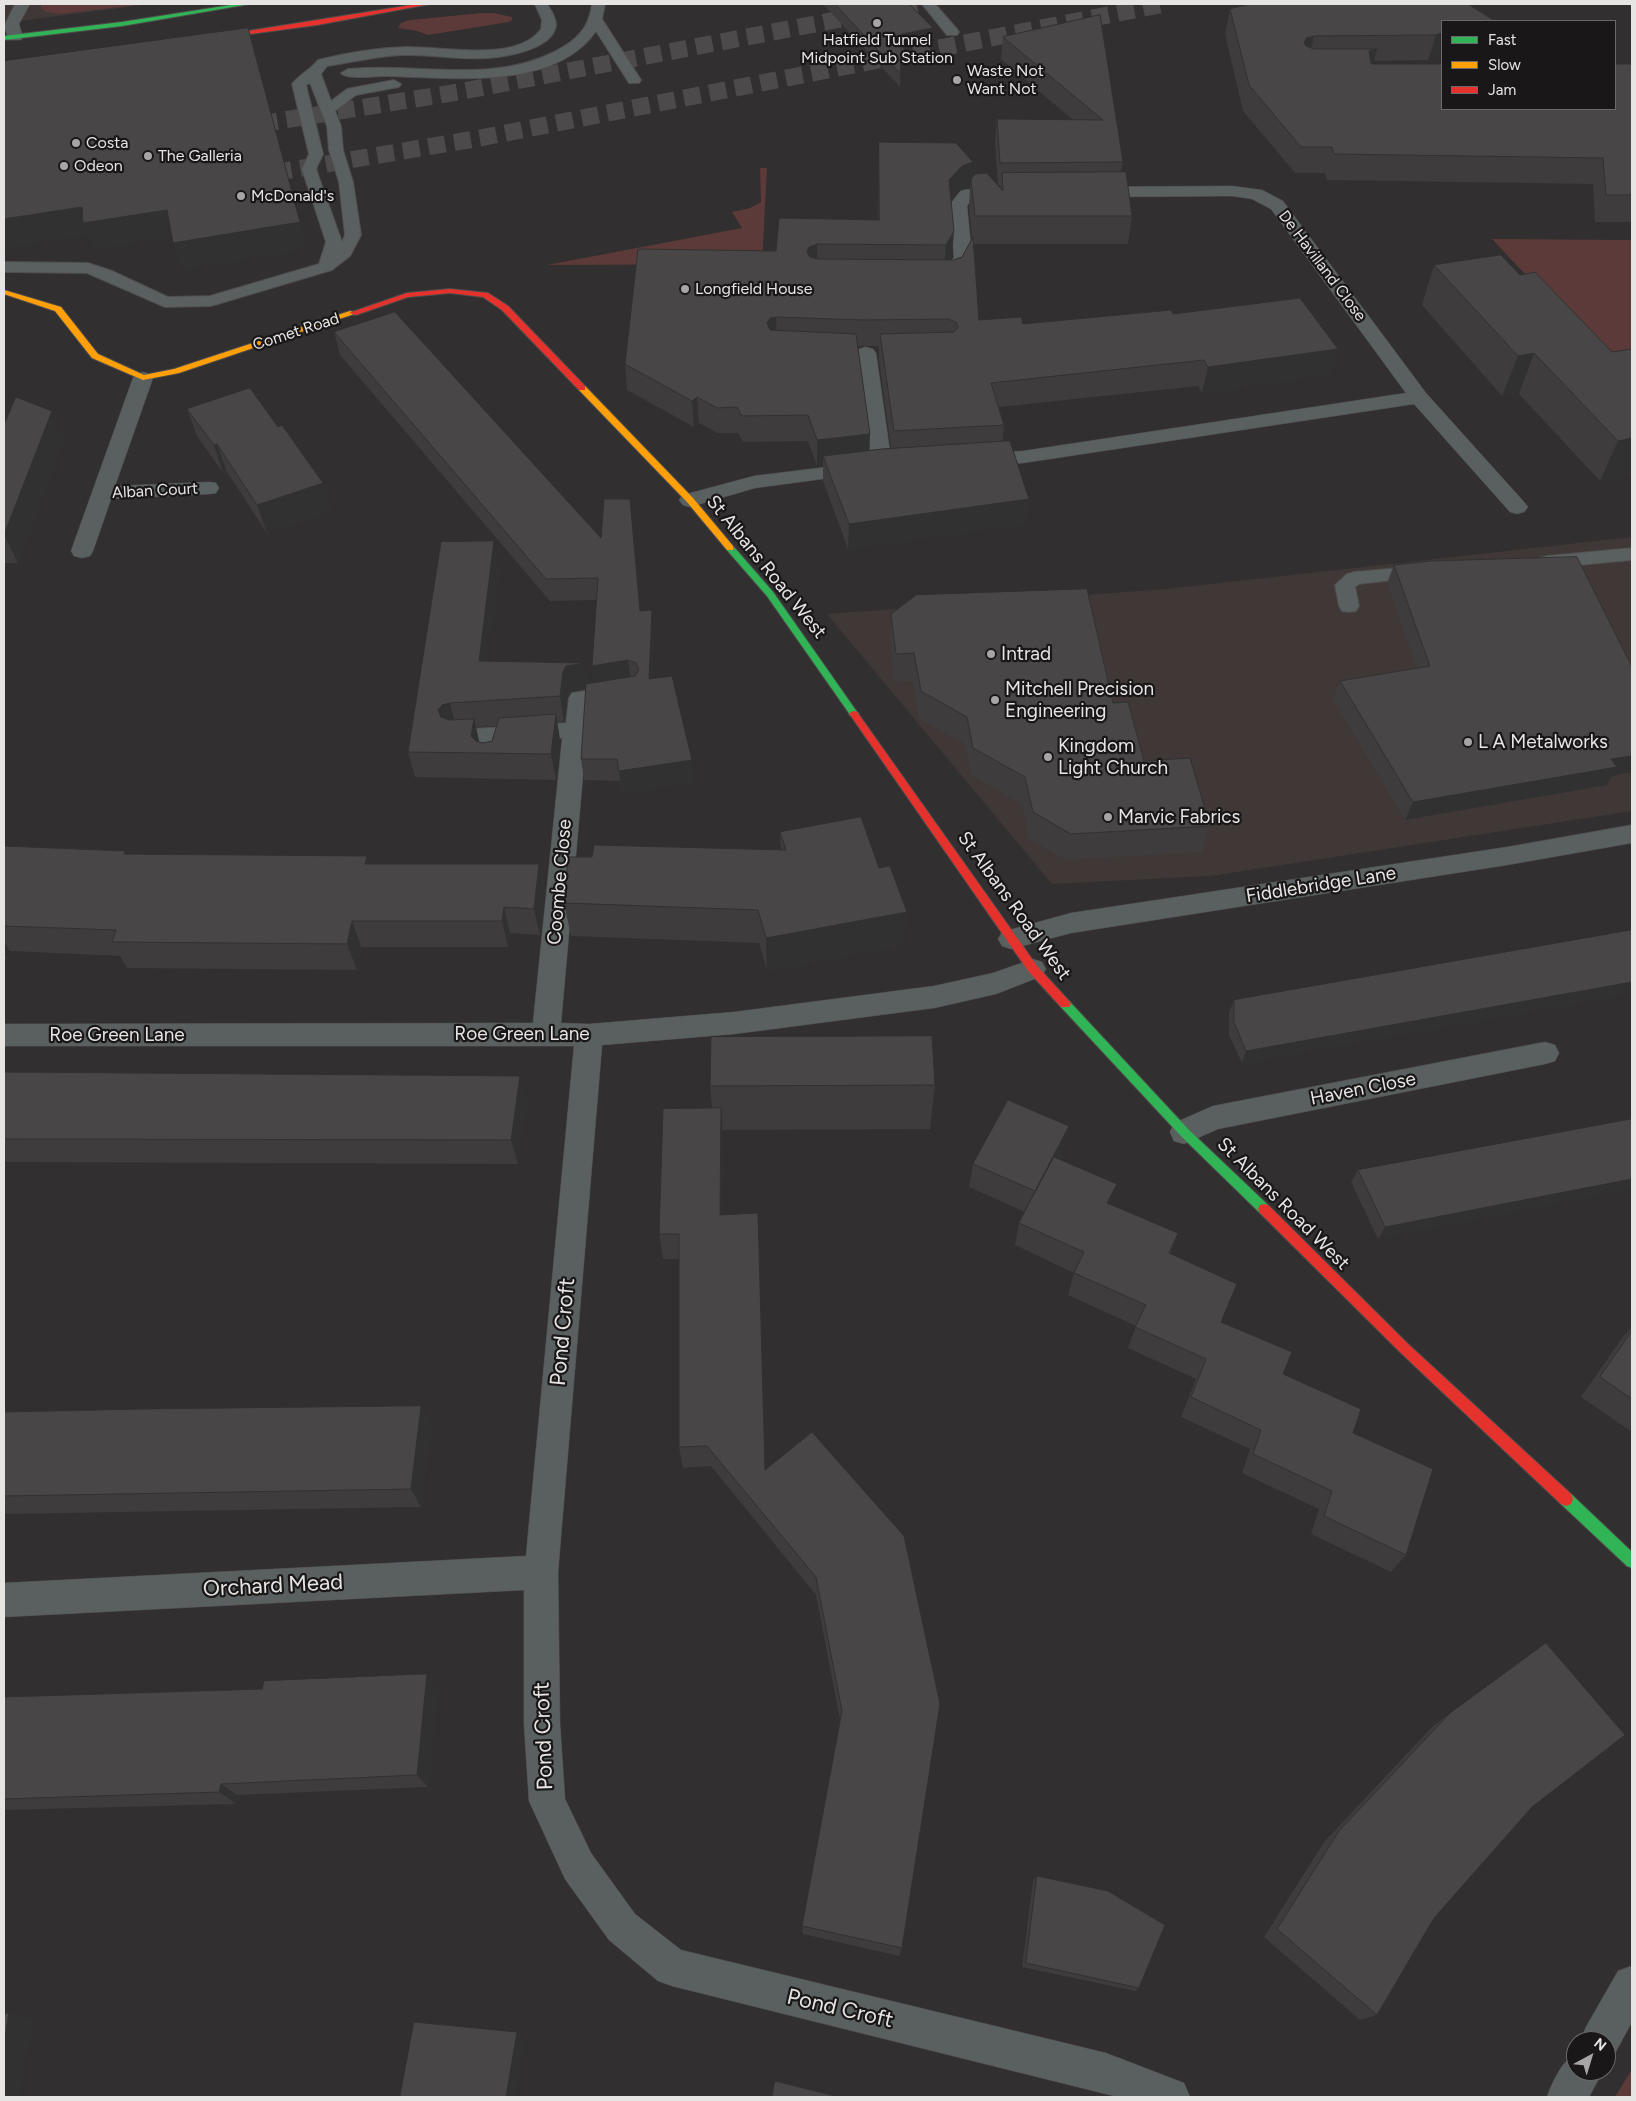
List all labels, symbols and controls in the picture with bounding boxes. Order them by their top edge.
marker: Hatfield Tunnel Midpoint Sub Station [871,17,883,29]
legend [1441,20,1616,110]
place label: Hatfield Tunnel Midpoint Sub Station [801,30,953,68]
text: Fast [1488,31,1516,49]
text: Slow [1488,56,1521,74]
place label: Waste Not Want Not [967,61,1044,99]
marker: Waste Not Want Not [951,74,963,86]
text: Jam [1488,81,1516,99]
place label: Costa [86,133,128,153]
marker: Costa [70,137,82,149]
place label: The Galleria [158,146,242,166]
marker: The Galleria [142,150,154,162]
place label: Odeon [74,156,123,176]
marker: Odeon [58,160,70,172]
place label: McDonald's [251,186,334,206]
marker: McDonald's [235,190,247,202]
street label: De Havilland Close [1274,207,1370,325]
place label: Longfield House [695,279,813,299]
marker: Longfield House [679,283,691,295]
street label: Comet Road [250,309,342,355]
street label: Alban Court [112,479,198,503]
street label: St Albans Road West [701,491,831,643]
place label: Intrad [1001,643,1051,665]
marker: Intrad [985,648,997,660]
place label: Mitchell Precision Engineering [1005,678,1154,722]
marker: Mitchell Precision Engineering [989,694,1001,706]
place label: L A Metalworks [1478,731,1608,753]
place label: Kingdom Light Church [1058,735,1168,779]
marker: L A Metalworks [1462,736,1474,748]
marker: Kingdom Light Church [1042,751,1054,763]
place label: Marvic Fabrics [1118,806,1240,828]
marker: Marvic Fabrics [1102,811,1114,823]
street label: Coombe Close [543,818,577,946]
street label: St Albans Road West [953,827,1075,985]
street label: Fiddlebridge Lane [1244,862,1398,908]
street label: Roe Green Lane [454,1023,590,1045]
street label: Roe Green Lane [49,1024,185,1046]
street label: Haven Close [1308,1068,1418,1110]
street label: St Albans Road West [1212,1133,1354,1275]
street label: Pond Croft [545,1277,581,1387]
street label: Orchard Mead [202,1569,344,1603]
street label: Pond Croft [529,1681,559,1791]
street label: Pond Croft [784,1984,896,2034]
north arrow [1566,2031,1616,2081]
text: N [1591,2035,1610,2055]

